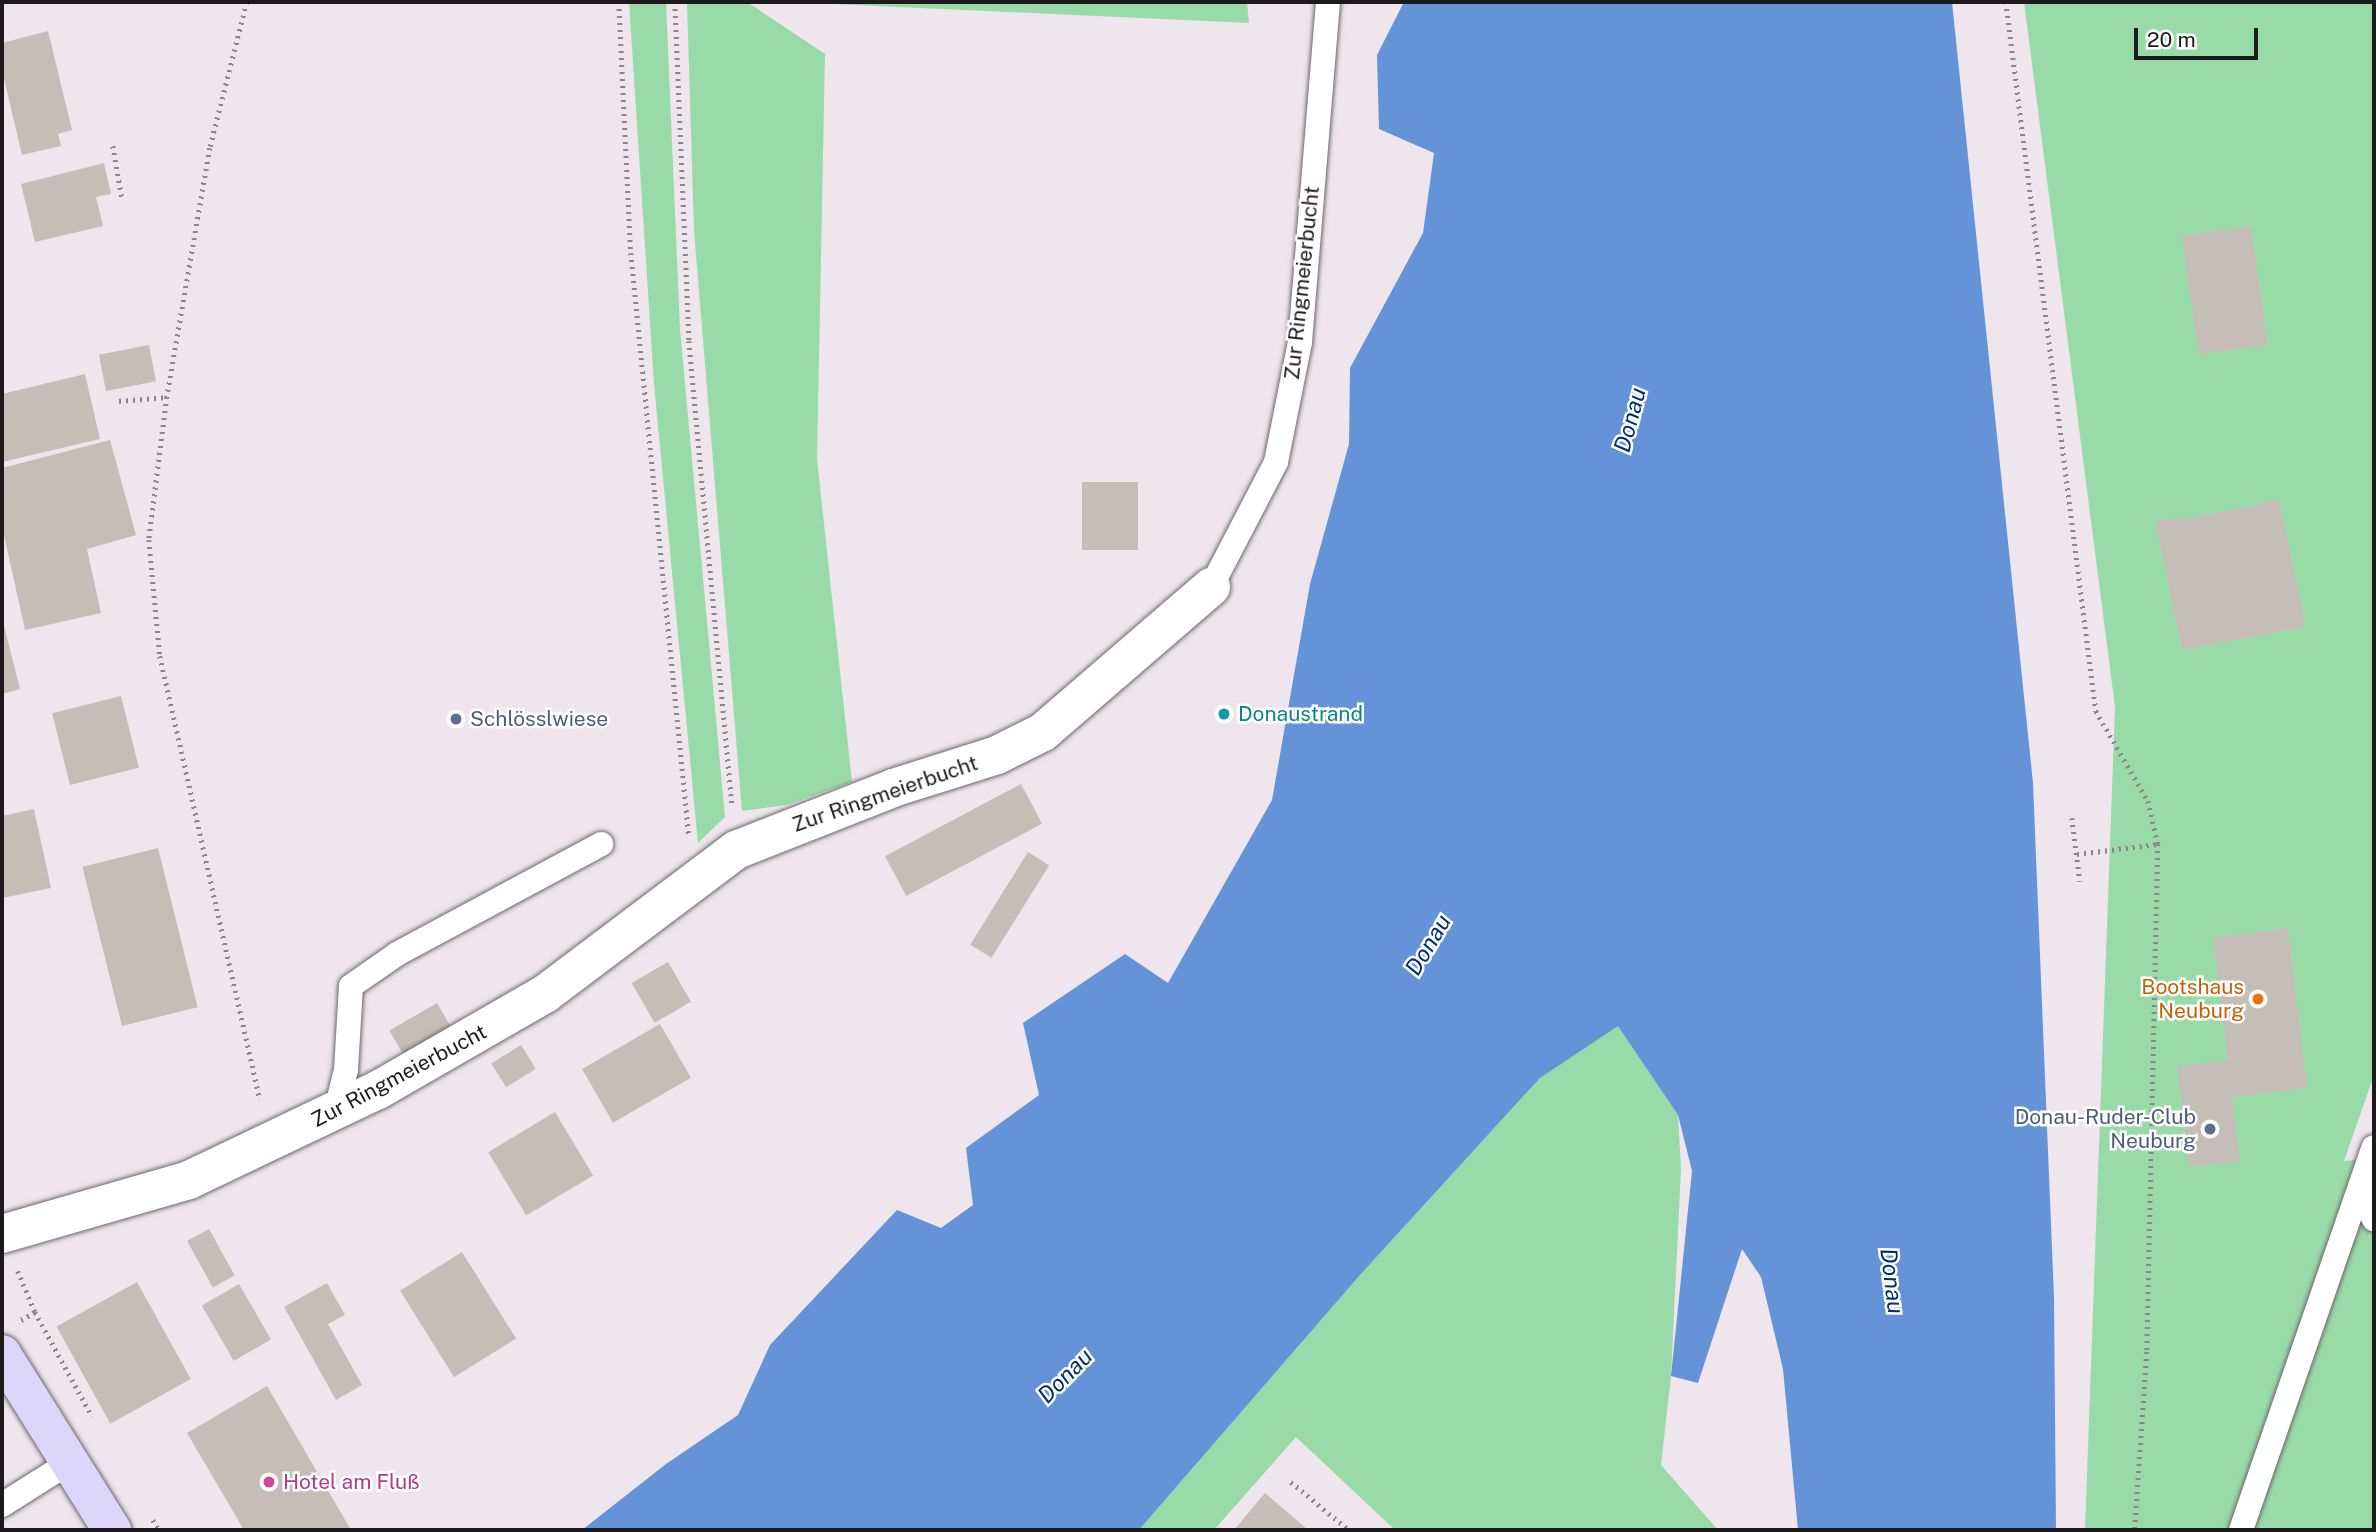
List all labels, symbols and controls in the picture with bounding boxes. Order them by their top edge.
scale bar [2138,14,2262,58]
text: 20 m [2147,27,2196,52]
street label: Zur Ringmeierbucht [1279,185,1325,381]
water label: Donau [1608,385,1652,455]
place label: Donaustrand [1238,701,1363,727]
place label: Schlösslwiese [470,706,608,732]
marker: Donaustrand [1216,706,1232,722]
marker: Schlösslwiese [448,711,464,727]
street label: Zur Ringmeierbucht [789,750,981,838]
water label: Donau [1399,910,1457,980]
place label: Bootshaus Neuburg [2141,974,2244,1024]
marker: Bootshaus Neuburg [2250,991,2266,1007]
street label: Zur Ringmeierbucht [307,1019,491,1133]
place label: Donau-Ruder-Club Neuburg [2015,1104,2196,1154]
marker: Donau-Ruder-Club Neuburg [2202,1121,2218,1137]
water label: Donau [1874,1247,1910,1315]
water label: Donau [1032,1343,1098,1409]
place label: Hotel am Fluß [283,1469,420,1495]
marker: Hotel am Fluß [261,1474,277,1490]

